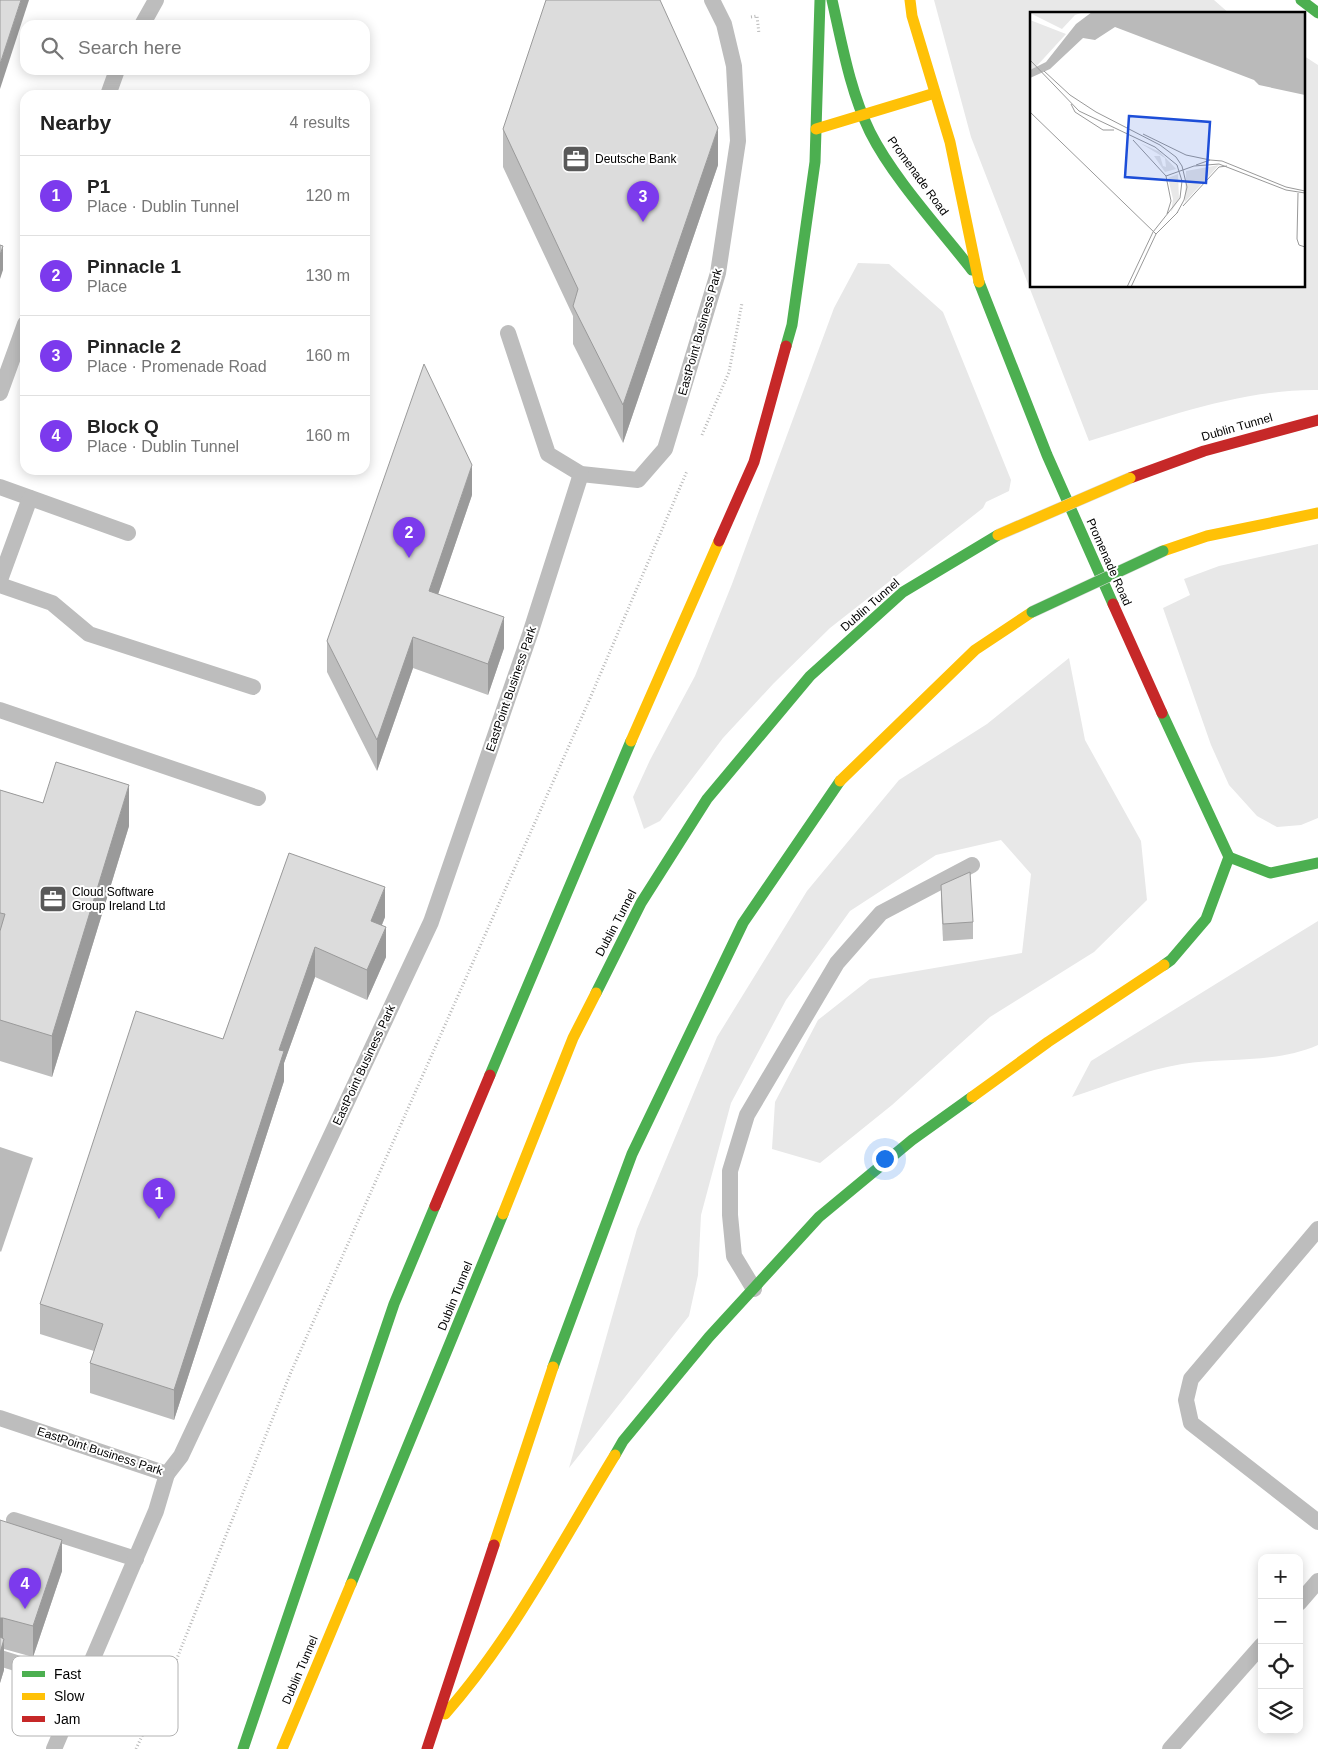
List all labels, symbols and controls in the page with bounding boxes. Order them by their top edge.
inset map [1030,12,1306,288]
search box [20,20,370,75]
icon: search [38,34,66,62]
text: Search here [78,37,182,58]
text: Nearby [40,111,111,134]
text: 4 results [290,114,350,131]
street label: Promenade Road [885,134,951,218]
office icon: Deutsche Bank [561,144,591,174]
place label: Deutsche Bank [595,152,677,166]
text: P1 [87,176,110,197]
pin: 3 [627,181,659,222]
text: 1 [52,187,60,204]
text: 120 m [306,187,350,204]
text: Place · Dublin Tunnel [87,198,239,215]
text: Pinnacle 1 [87,256,181,277]
street label: EastPoint Business Park [675,266,725,397]
text: 2 [52,267,60,284]
text: 130 m [306,267,350,284]
text: Place [87,278,127,295]
text: Pinnacle 2 [87,336,181,357]
text: 3 [52,347,60,364]
text: 160 m [306,347,350,364]
text: Place · Promenade Road [87,358,267,375]
street label: Dublin Tunnel [1200,410,1274,444]
text: Block Q [87,416,159,437]
text: 4 [52,427,60,444]
text: 160 m [306,427,350,444]
text: Place · Dublin Tunnel [87,438,239,455]
street label: Promenade Road [1083,516,1135,608]
pin: 2 [393,517,425,558]
street label: Dublin Tunnel [838,576,902,634]
street label: EastPoint Business Park [483,624,539,753]
office icon: Cloud Software Group Ireland Ltd [38,884,68,914]
place label: Cloud Software Group Ireland Ltd [72,885,165,913]
street label: Dublin Tunnel [593,887,639,959]
street label: EastPoint Business Park [330,1002,399,1128]
your location [872,1146,898,1172]
pin: 1 [143,1178,175,1219]
street label: Dublin Tunnel [435,1259,475,1333]
street label: EastPoint Business Park [35,1424,166,1478]
map controls [1258,1554,1303,1734]
button: + [1258,1554,1303,1599]
pin: 4 [9,1568,41,1609]
button: − [1258,1599,1303,1644]
street label: Dublin Tunnel [279,1633,321,1707]
button: locate [1258,1644,1303,1689]
legend [12,1656,178,1736]
text: Fast [54,1666,81,1682]
text: Slow [54,1688,85,1704]
button: layers [1258,1689,1303,1734]
text: Jam [54,1711,80,1727]

